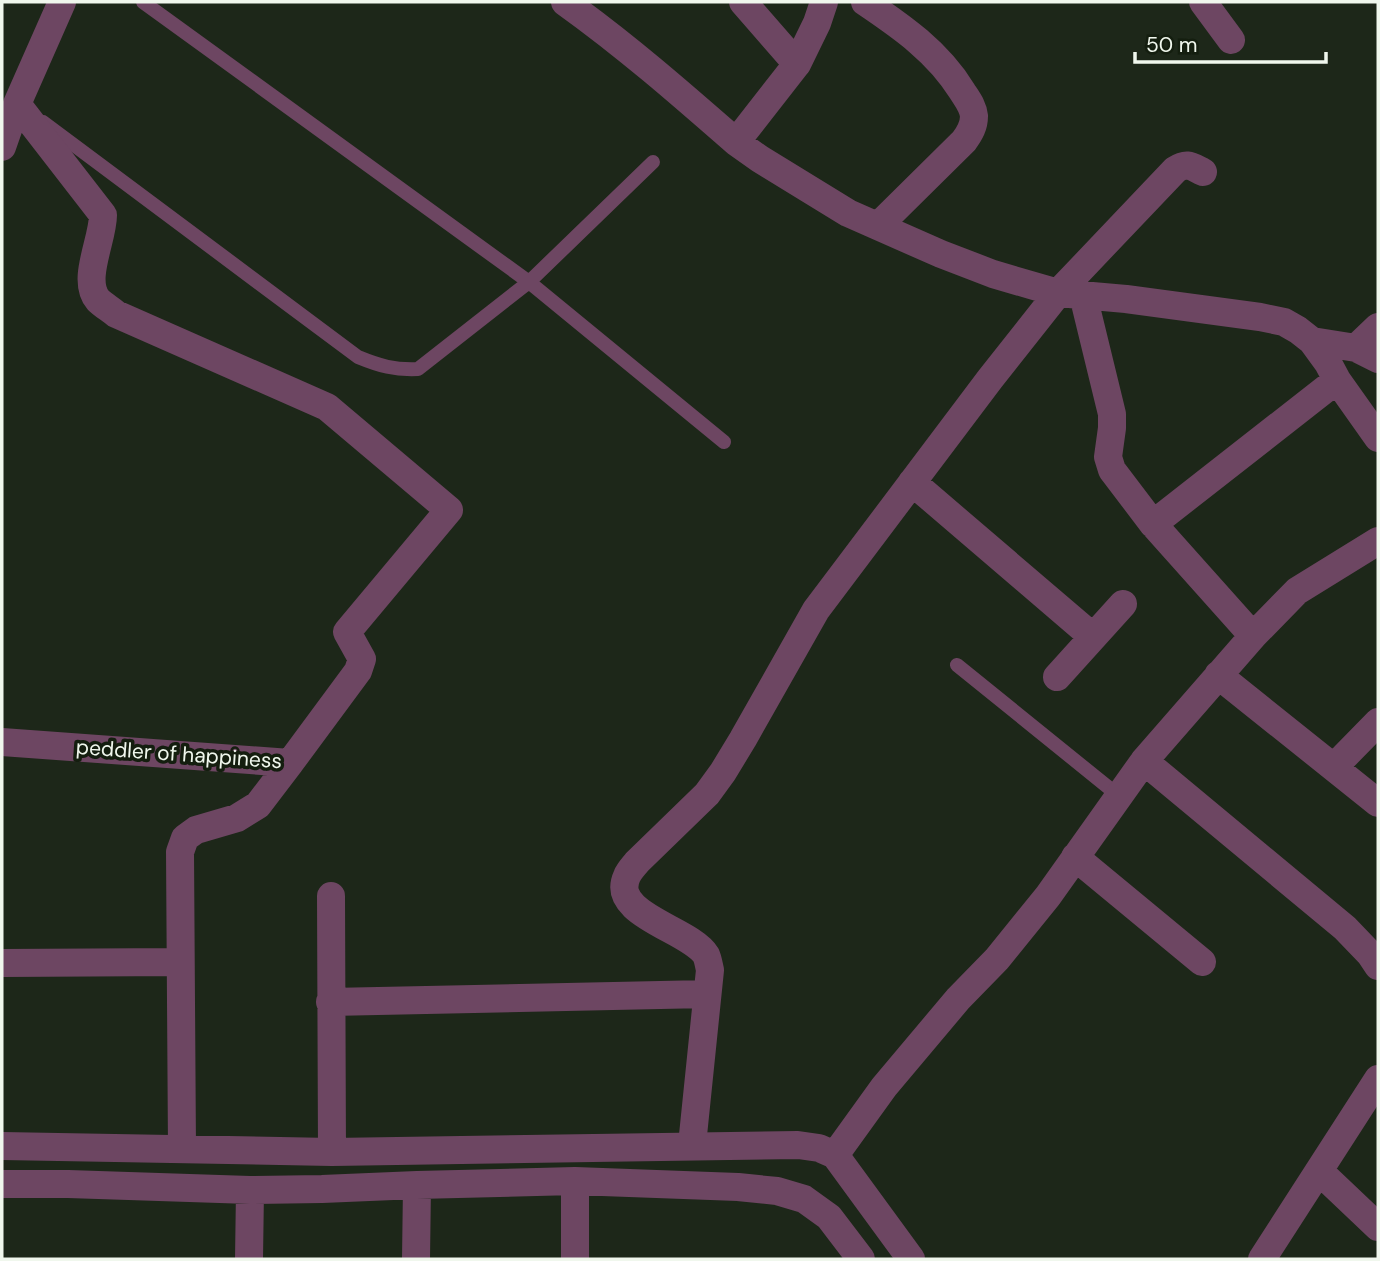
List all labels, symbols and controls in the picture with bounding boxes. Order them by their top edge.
scale bar [1135,21,1326,65]
text: 50 m [1146,31,1197,59]
street label: peddler of happiness [75,733,283,775]

